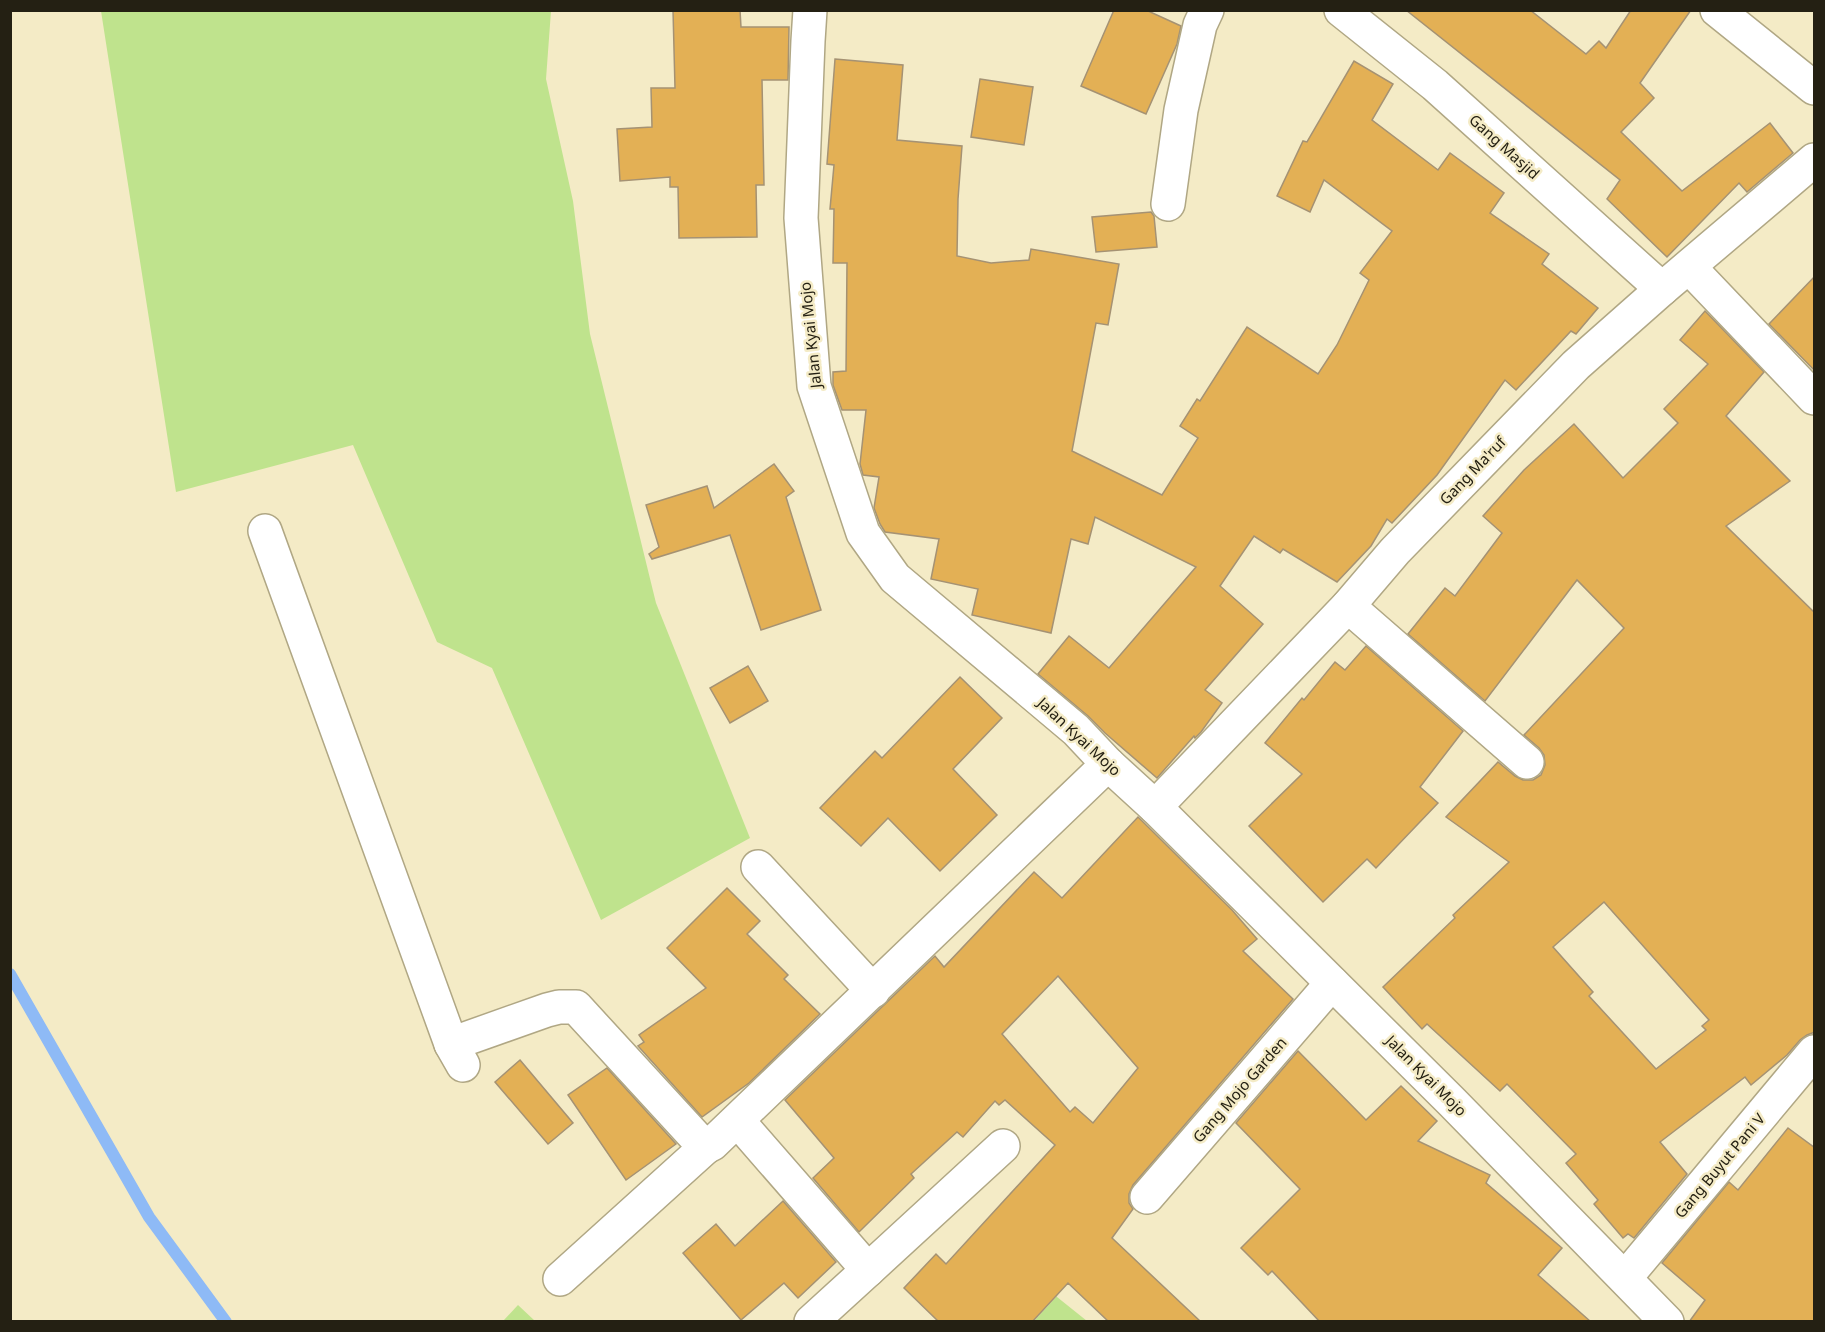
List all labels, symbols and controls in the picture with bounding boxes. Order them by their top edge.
street label: Gang Masjid [1465,109,1544,183]
street label: Jalan Kyai Mojo [794,281,826,391]
street label: Gang Ma'ruf [1435,431,1510,509]
street label: Jalan Kyai Mojo [1032,691,1126,780]
street label: Jalan Kyai Mojo [1380,1029,1472,1120]
street label: Gang Mojo Garden [1188,1032,1291,1146]
street label: Gang Buyut Pani V [1670,1109,1769,1222]

